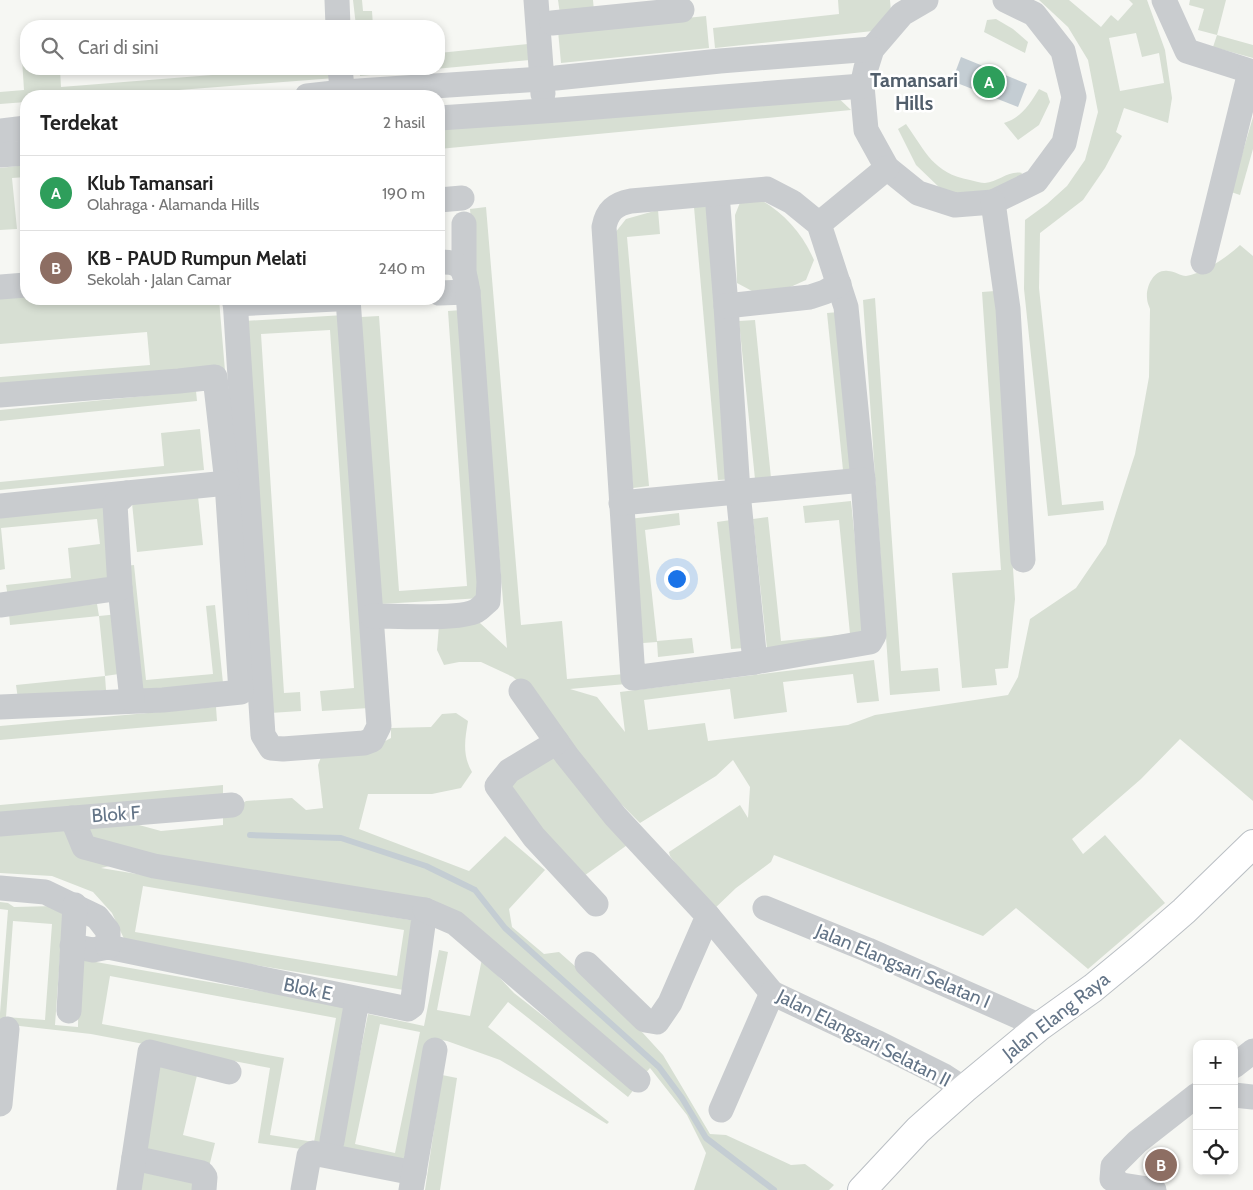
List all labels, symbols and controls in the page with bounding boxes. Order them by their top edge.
search box [20,20,445,75]
icon: search [38,34,66,62]
text: Cari di sini [78,36,159,59]
pin: A [973,63,1005,101]
district label: Tamansari Hills [870,68,958,115]
text: Terdekat [40,110,118,135]
text: 2 hasil [383,113,425,132]
text: Klub Tamansari [87,172,213,195]
text: A [51,184,61,203]
text: 190 m [382,184,425,203]
text: Olahraga · Alamanda Hills [87,195,259,214]
text: KB - PAUD Rumpun Melati [87,247,307,270]
text: B [51,259,61,278]
text: 240 m [379,259,425,278]
text: Sekolah · Jalan Camar [87,270,231,289]
your location [664,566,690,592]
street label: Blok F [91,801,141,827]
street label: Jalan Elangsari Selatan I [811,918,994,1013]
street label: Jalan Elang Raya [997,967,1114,1066]
street label: Blok E [281,973,335,1005]
street label: Jalan Elangsari Selatan II [772,984,955,1092]
map controls [1193,1040,1238,1175]
button: + [1193,1040,1238,1085]
button: − [1193,1085,1238,1130]
button: locate [1193,1130,1238,1175]
pin: B [1145,1146,1177,1184]

